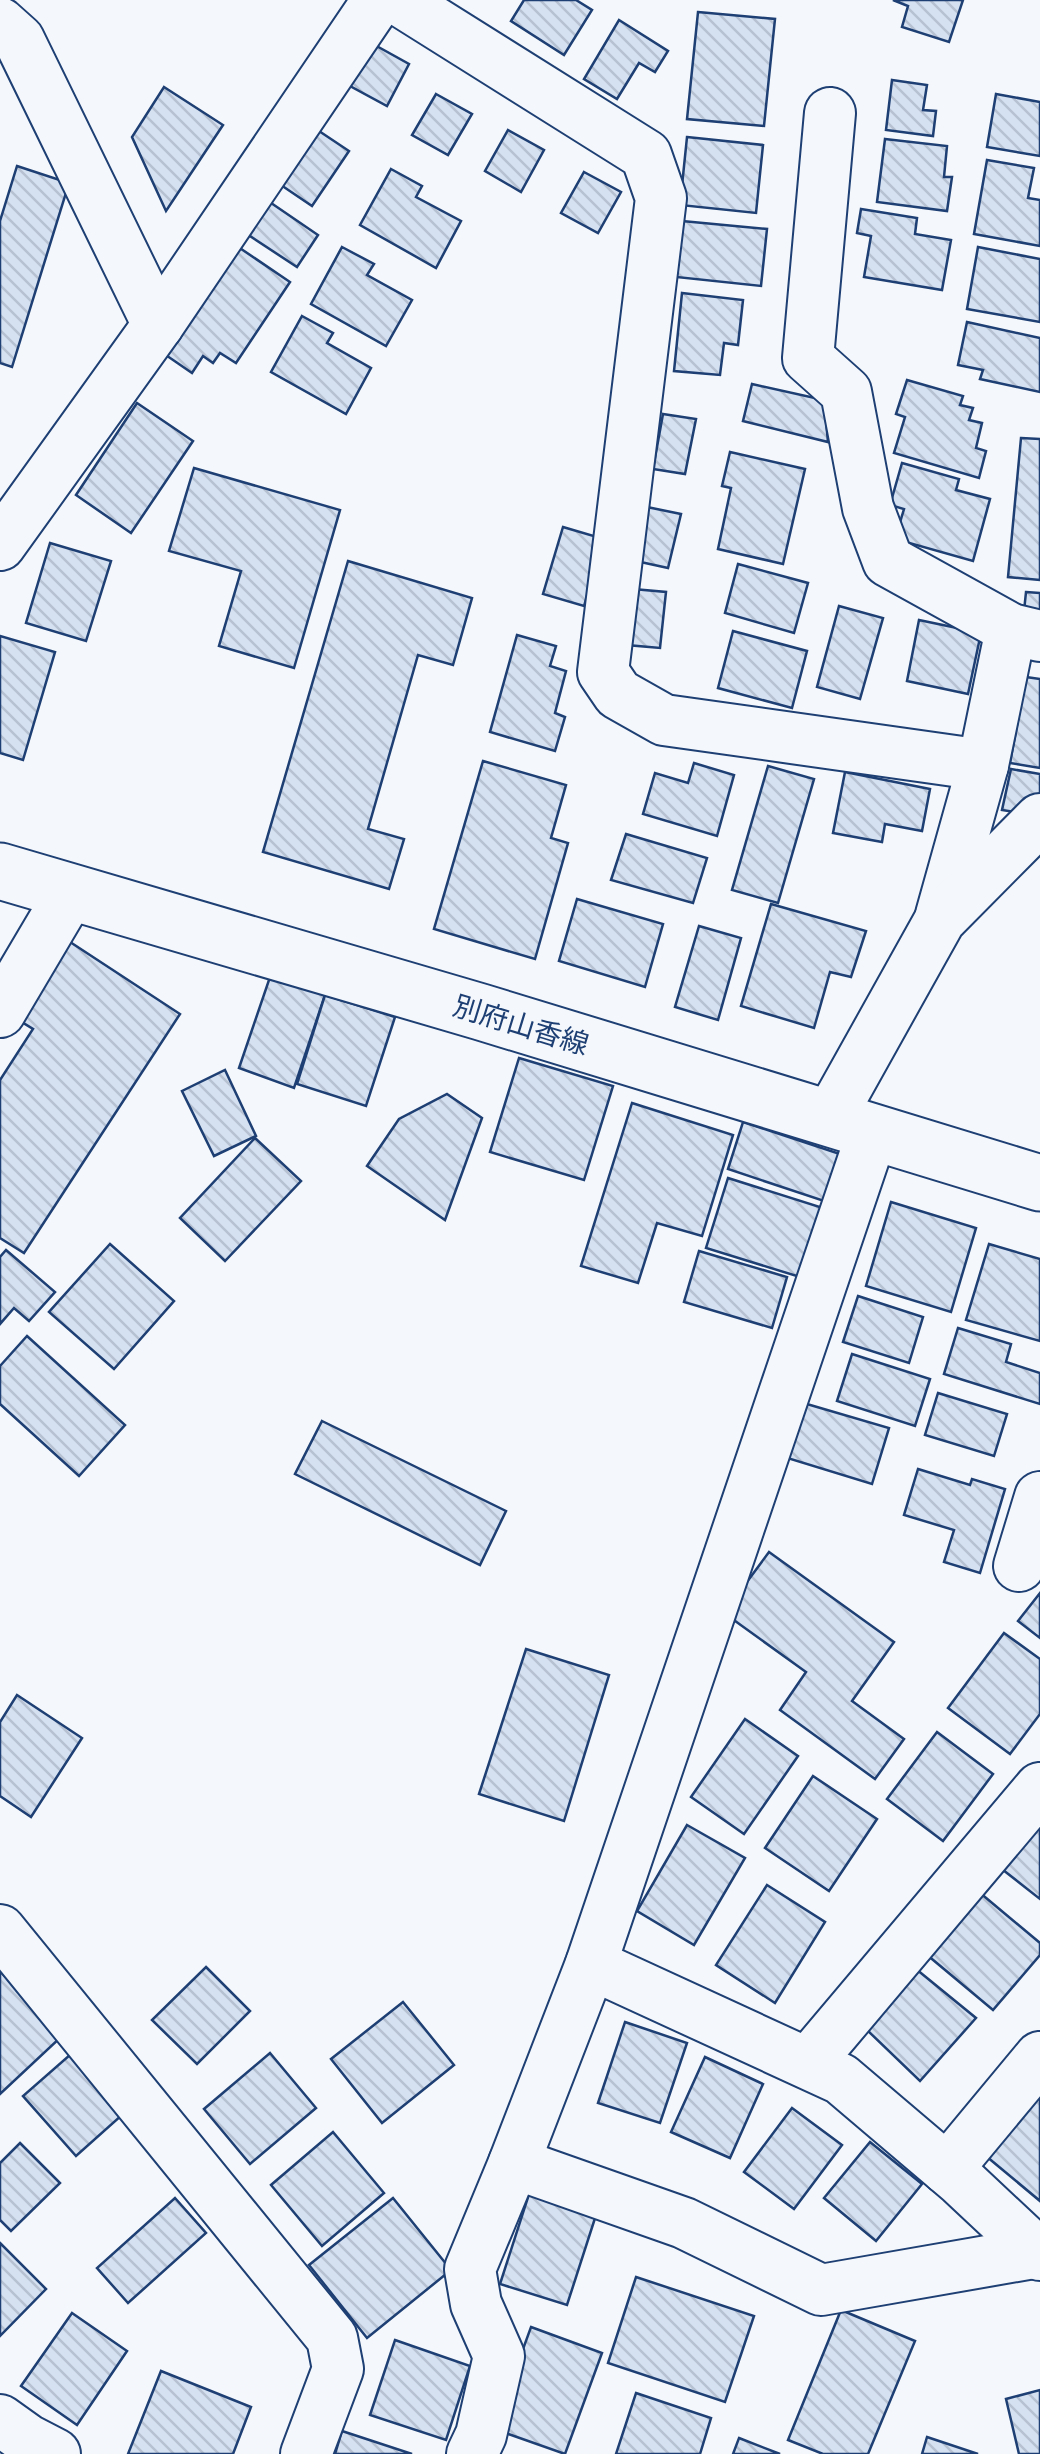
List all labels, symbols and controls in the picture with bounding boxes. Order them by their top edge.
street label: 別府山香線 [449,989,593,1062]

